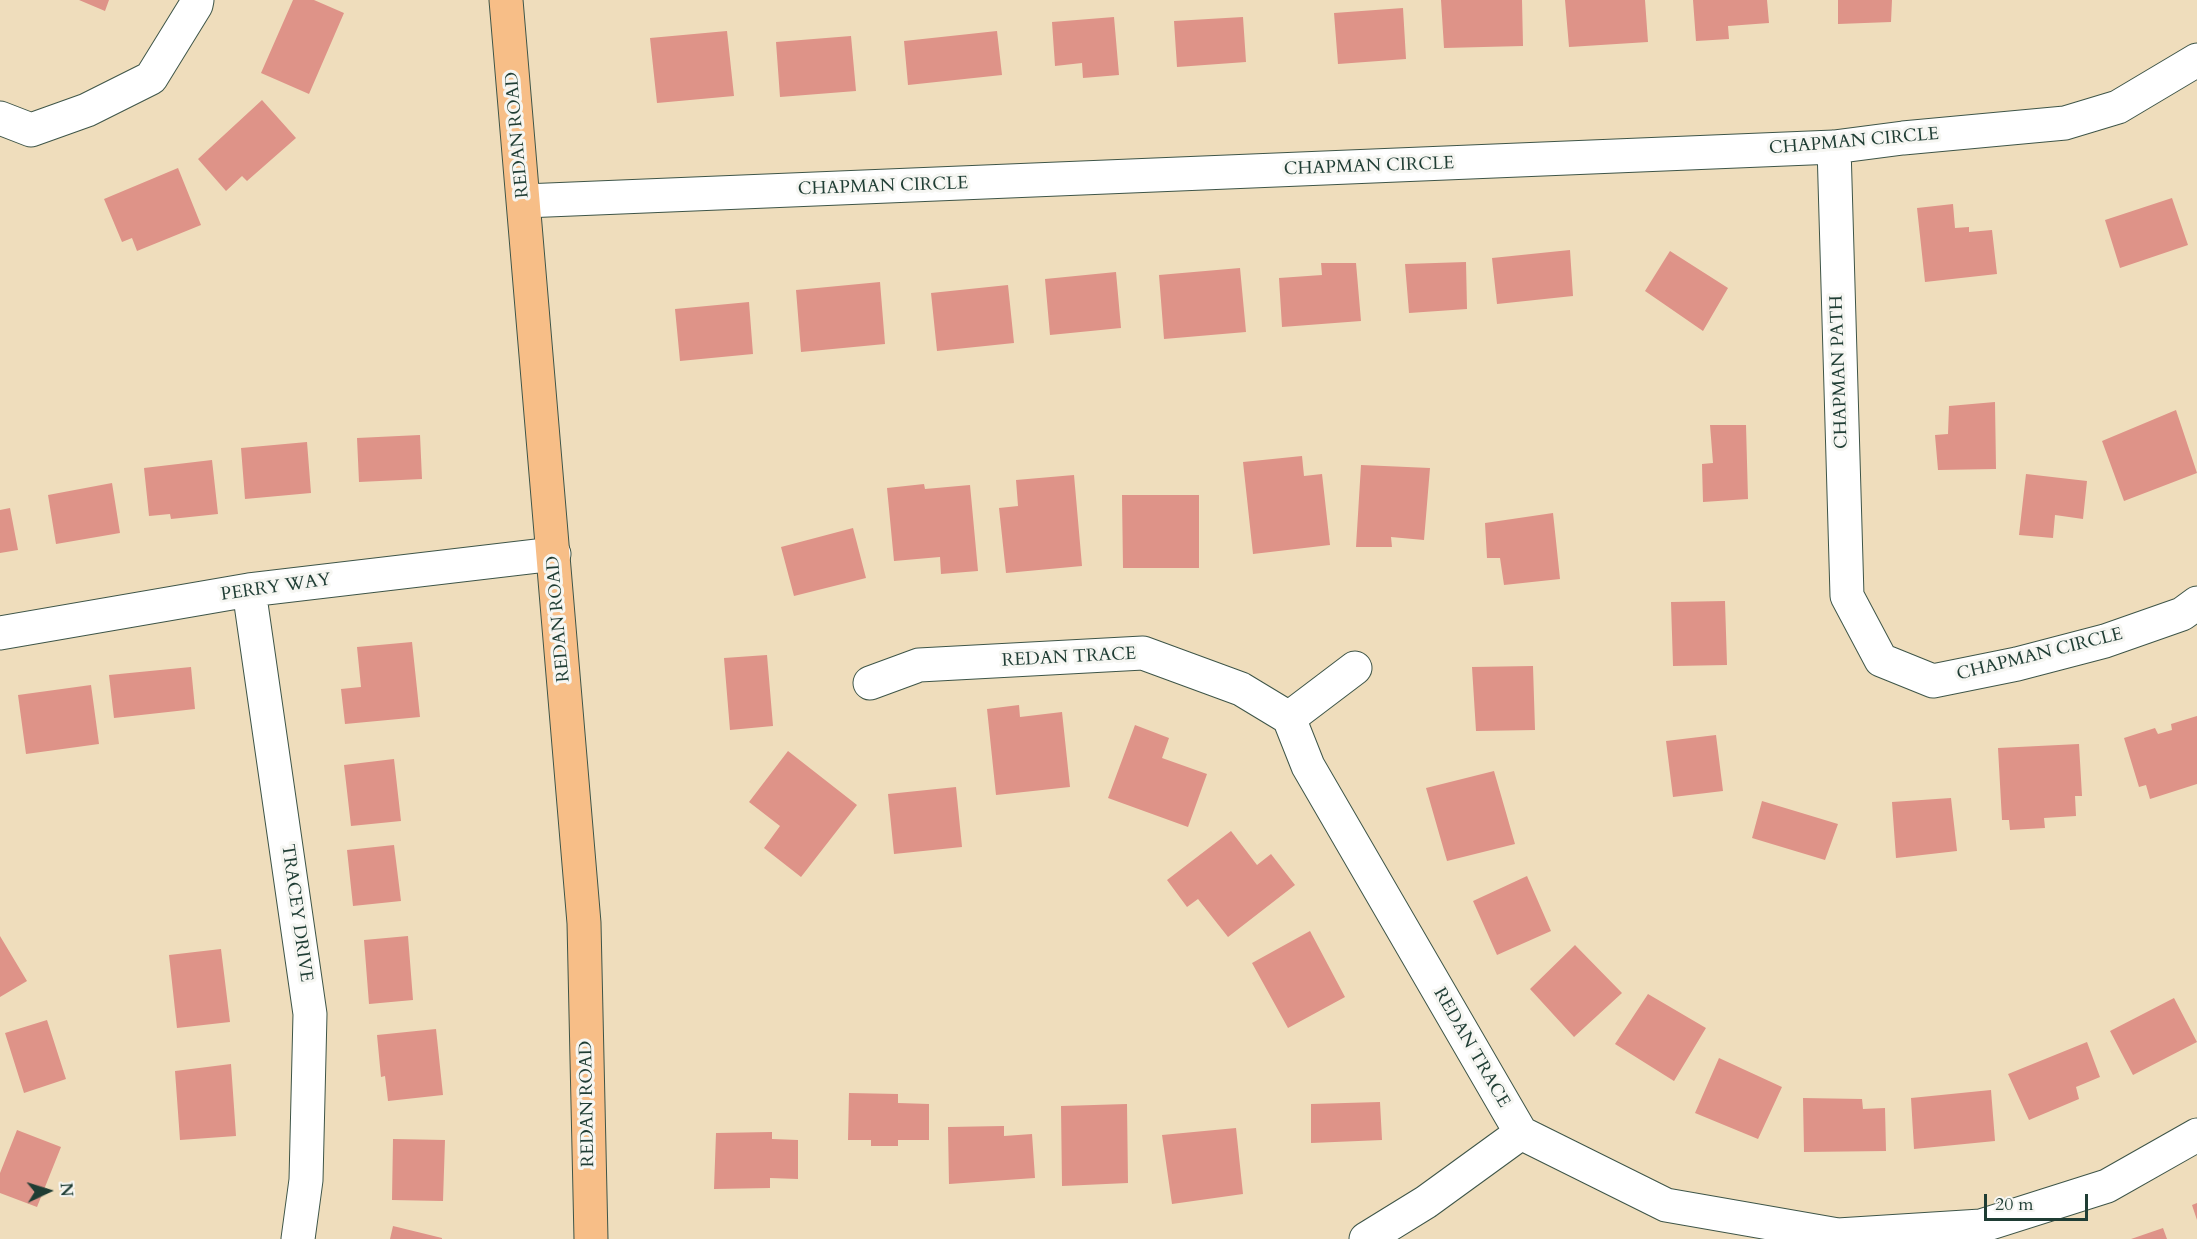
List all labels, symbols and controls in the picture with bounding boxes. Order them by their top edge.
street label: REDAN ROAD [502,71,534,199]
street label: CHAPMAN CIRCLE [1768,124,1940,160]
street label: CHAPMAN CIRCLE [1284,153,1454,181]
street label: CHAPMAN CIRCLE [798,173,968,201]
street label: CHAPMAN PATH [1827,295,1853,449]
street label: REDAN ROAD [543,555,575,683]
street label: PERRY WAY [220,570,332,606]
street label: CHAPMAN CIRCLE [1955,624,2125,686]
street label: REDAN TRACE [1001,644,1137,672]
street label: TRACEY DRIVE [276,843,316,983]
street label: REDAN TRACE [1428,984,1514,1112]
street label: REDAN ROAD [576,1040,600,1168]
north arrow [18,1161,78,1221]
text: N [54,1182,77,1197]
scale bar [1987,1182,2090,1220]
text: 20 m [1995,1192,2034,1217]

